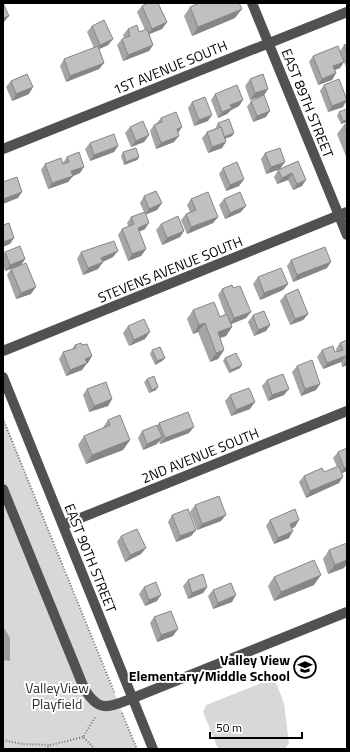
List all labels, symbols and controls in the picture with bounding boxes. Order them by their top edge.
street label: 1ST AVENUE SOUTH [110,34,230,100]
street label: EAST 89TH STREET [277,45,340,161]
street label: STEVENS AVENUE SOUTH [94,230,246,308]
street label: 2ND AVENUE SOUTH [138,422,262,488]
street label: EAST 90TH STREET [60,500,123,616]
place label: Valley View Elementary/Middle School [129,649,290,686]
school or university icon: Valley View Elementary/Middle School [292,654,318,680]
park label: ValleyView Playfield [25,677,89,714]
scale bar [210,714,302,740]
text: 50 m [216,718,242,737]

